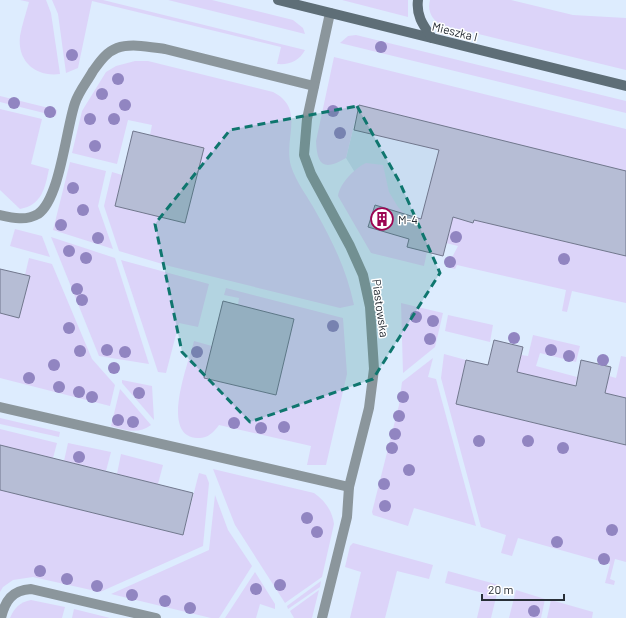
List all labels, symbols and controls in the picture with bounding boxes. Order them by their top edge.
street label: Mieszka I [431,19,479,43]
building icon: M-4 [369,206,395,232]
place label: M-4 [398,212,418,226]
street label: Piastowska [370,278,392,338]
scale bar [482,576,564,602]
text: 20 m [488,582,514,596]

